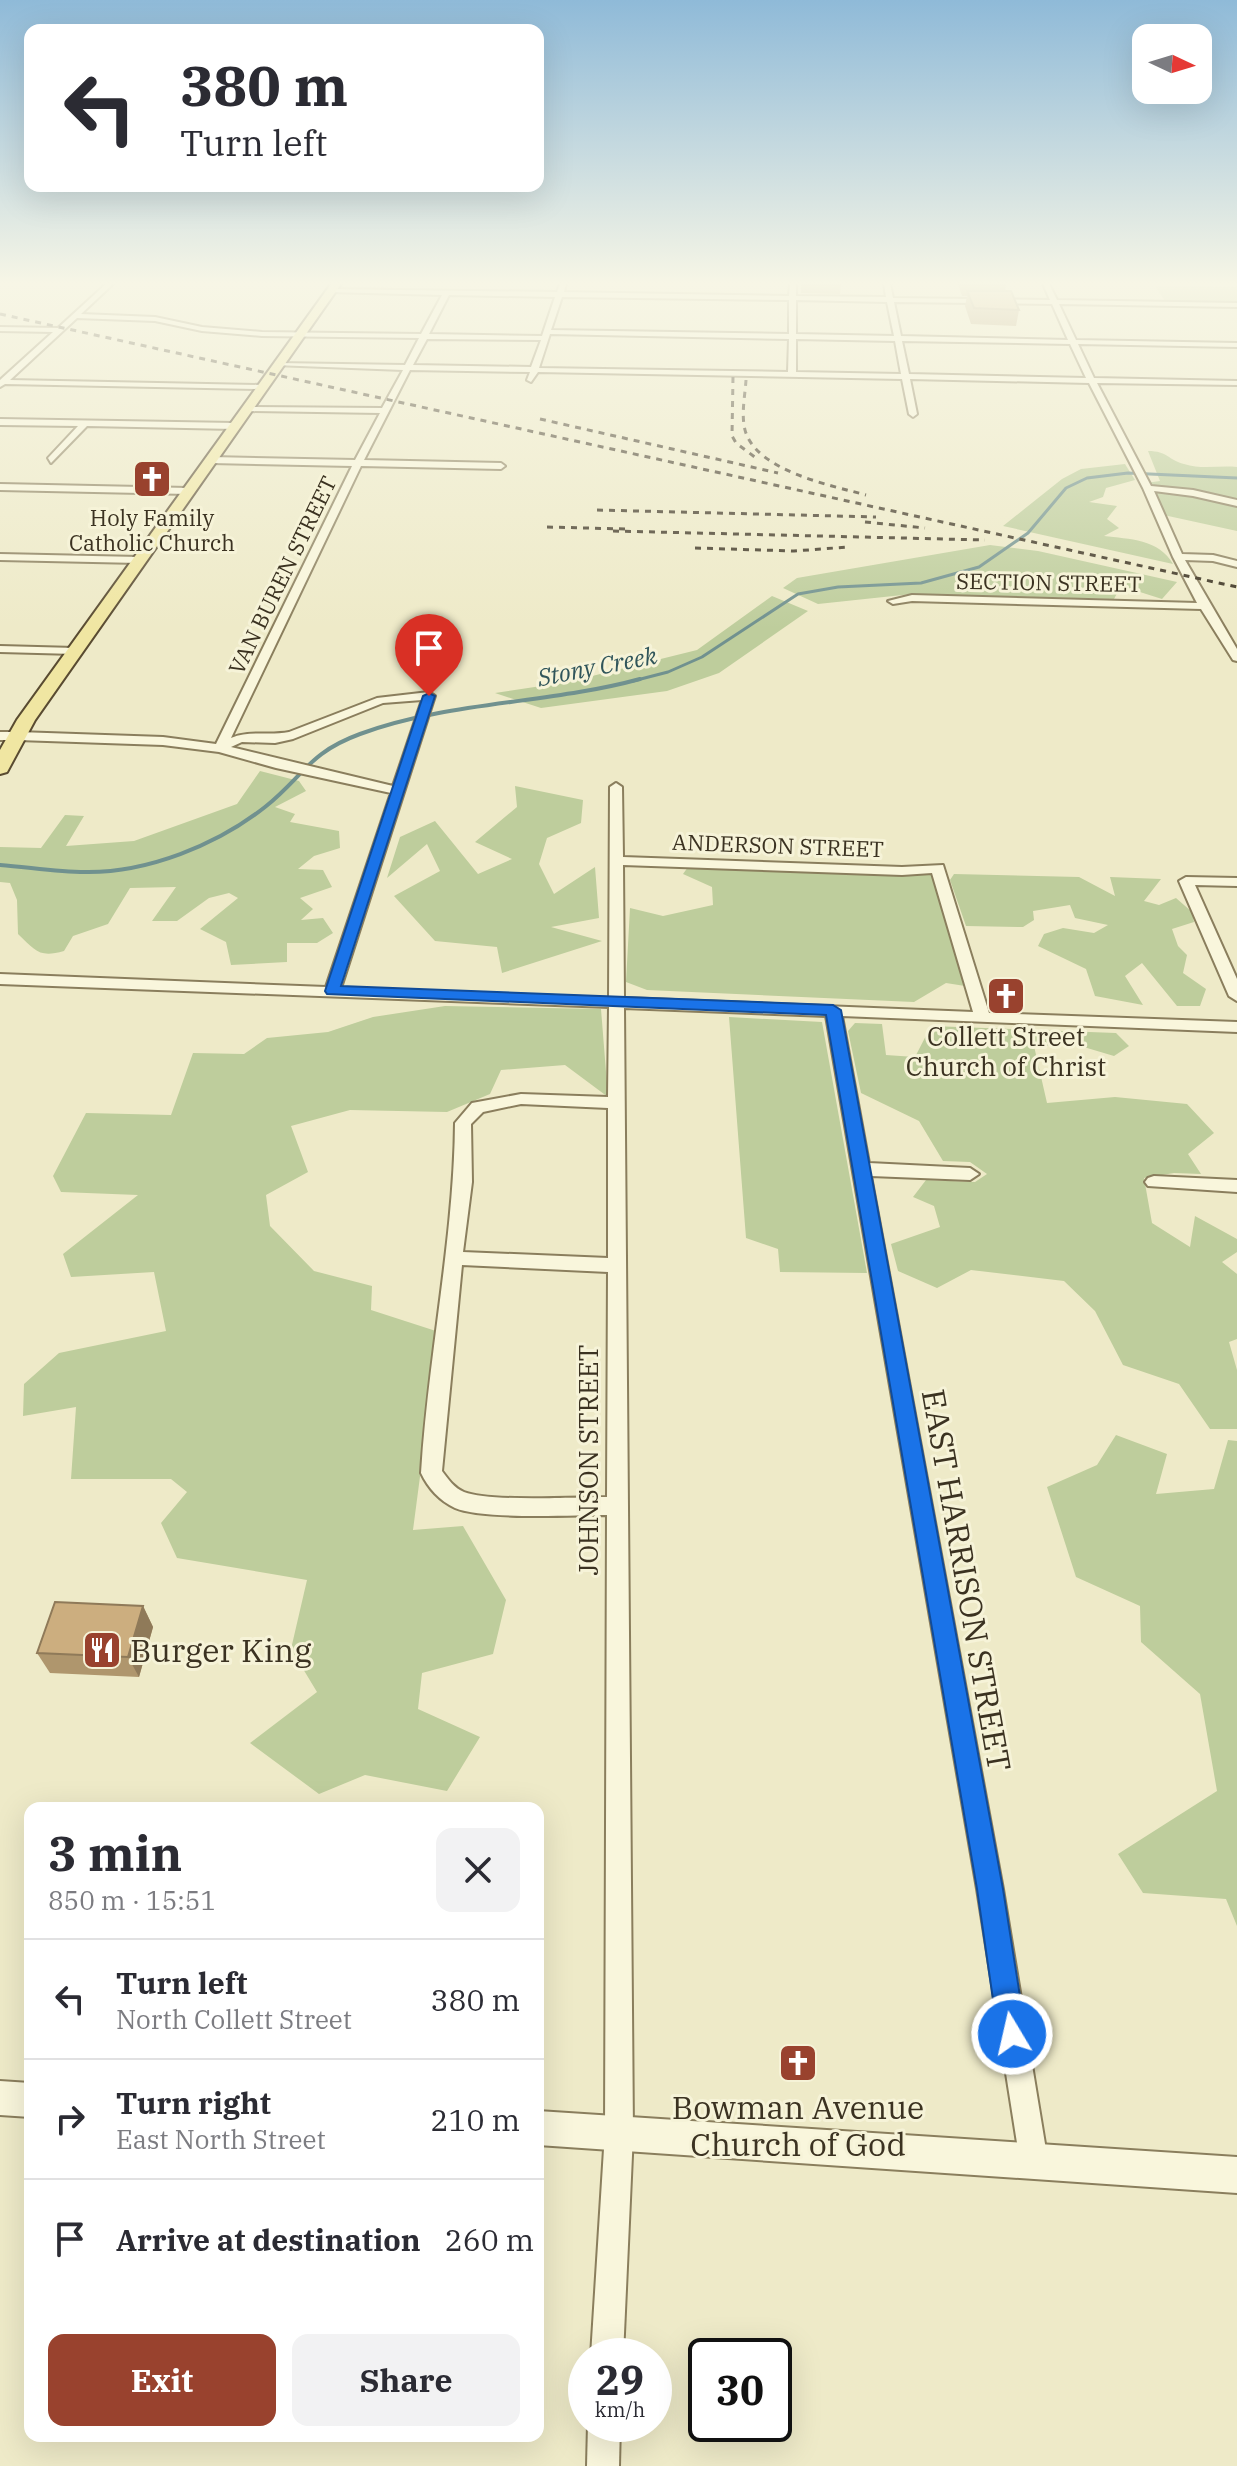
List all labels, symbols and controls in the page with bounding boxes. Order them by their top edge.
north arrow [1132,24,1212,104]
map controls [1132,24,1212,104]
text: 380 m [180,49,348,121]
icon: left [48,56,152,160]
text: Turn left [180,119,327,166]
church icon: Holy Family Catholic Church [131,458,173,500]
street label: VAN BUREN STREET [221,471,343,679]
place label: Holy Family Catholic Church [69,503,235,557]
street label: SECTION STREET [956,566,1142,598]
pin [395,614,463,696]
icon: arrive [407,626,451,670]
water label: Stony Creek [533,639,660,693]
street label: ANDERSON STREET [672,827,884,863]
church icon: Collett Street Church of Christ [985,975,1027,1017]
place label: Collett Street Church of Christ [906,1019,1106,1083]
street label: JOHNSON STREET [571,1344,605,1576]
street label: EAST HARRISON STREET [913,1386,1021,1774]
restaurant icon: Burger King [81,1629,123,1671]
place label: Burger King [130,1629,312,1671]
text: 3 min [48,1822,182,1884]
button: close [436,1828,520,1912]
text: 850 m · 15:51 [48,1883,216,1917]
text: Turn left [116,1963,248,2002]
icon: left [48,1977,92,2021]
text: 380 m [430,1980,520,2019]
position arrow [970,1992,1054,2076]
text: North Collett Street [116,2002,352,2036]
church icon: Bowman Avenue Church of God [777,2042,819,2084]
text: Turn right [116,2083,271,2122]
place label: Bowman Avenue Church of God [672,2086,924,2165]
icon: right [48,2097,92,2141]
text: 210 m [430,2100,520,2139]
text: East North Street [116,2122,326,2156]
icon: arrive [48,2217,92,2261]
text: Arrive at destination [116,2220,421,2259]
text: 260 m [445,2220,534,2259]
button: Exit [48,2334,276,2426]
button: Share [292,2334,520,2426]
speed limit sign: 30 [688,2338,792,2442]
text: 29 [596,2354,644,2406]
text: km/h [595,2396,645,2423]

